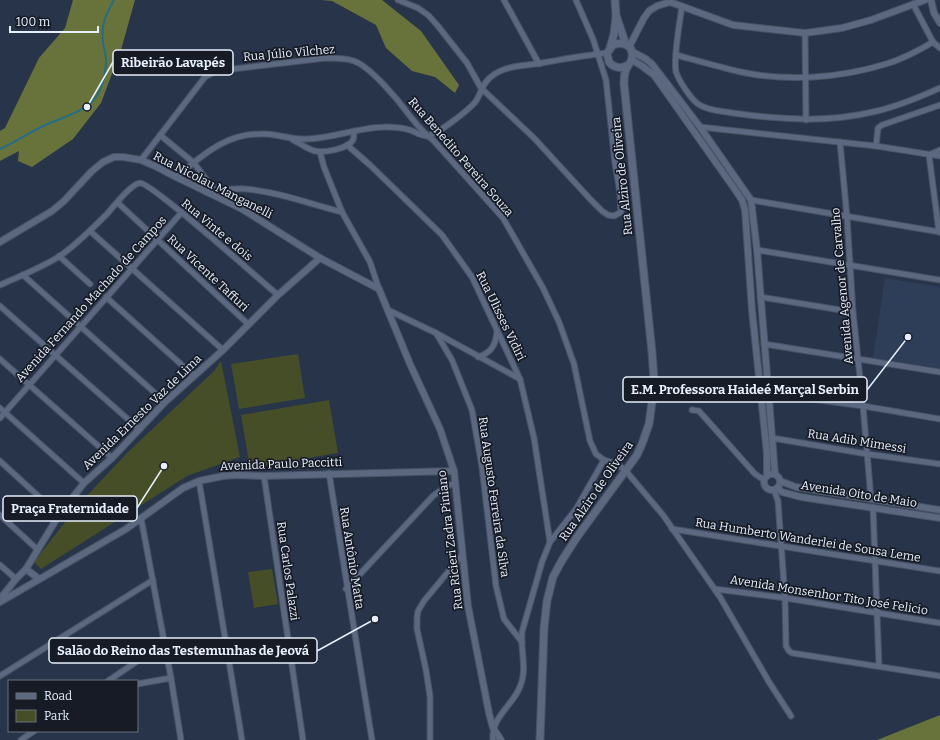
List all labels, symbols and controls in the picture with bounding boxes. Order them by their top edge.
scale bar [10,8,98,34]
text: 100 m [16,15,51,29]
street label: Rua Júlio Vilchez [242,42,336,64]
callout: Ribeirão Lavapés [113,50,233,75]
text: Ribeirão Lavapés [121,55,225,70]
street label: Rua Benedito Pereira Souza [406,95,517,220]
street label: Rua Alziro de Oliveira [609,116,635,236]
street label: Rua Nicolau Manganelli [151,149,275,221]
street label: Rua Vinte e dois [179,196,256,264]
street label: Avenida Agenor de Carvalho [828,207,856,365]
street label: Avenida Fernando Machado de Campos [13,213,169,385]
street label: Rua Vicente Taffuri [164,232,252,315]
street label: Rua Ulisses Vidiri [473,269,529,363]
street label: Avenida Ernesto Vaz de Lima [80,351,205,472]
callout: E.M. Professora Haideé Marçal Serbin [623,377,867,402]
text: E.M. Professora Haideé Marçal Serbin [631,382,860,397]
street label: Rua Augusto Ferreira da Silva [476,416,512,579]
street label: Rua Adib Mimessi [807,426,908,456]
street label: Rua Alziro de Oliveira [556,438,636,544]
street label: Avenida Paulo Paccitti [220,455,343,473]
street label: Rua Ricieri Zadra Piniano [434,469,465,610]
street label: Avenida Oito de Maio [800,478,918,510]
callout: Praça Fraternidade [3,496,137,521]
text: Praça Fraternidade [11,501,129,516]
street label: Rua Antônio Matta [337,506,367,611]
street label: Rua Humberto Wanderlei de Sousa Leme [694,515,922,565]
street label: Rua Carlos Palazzi [274,520,302,622]
street label: Avenida Monsenhor Tito José Felicio [729,572,929,618]
callout: Salão do Reino das Testemunhas de Jeová [49,638,317,663]
text: Salão do Reino das Testemunhas de Jeová [57,643,310,658]
legend [8,680,138,732]
text: Road [44,689,72,703]
text: Park [44,709,70,723]

